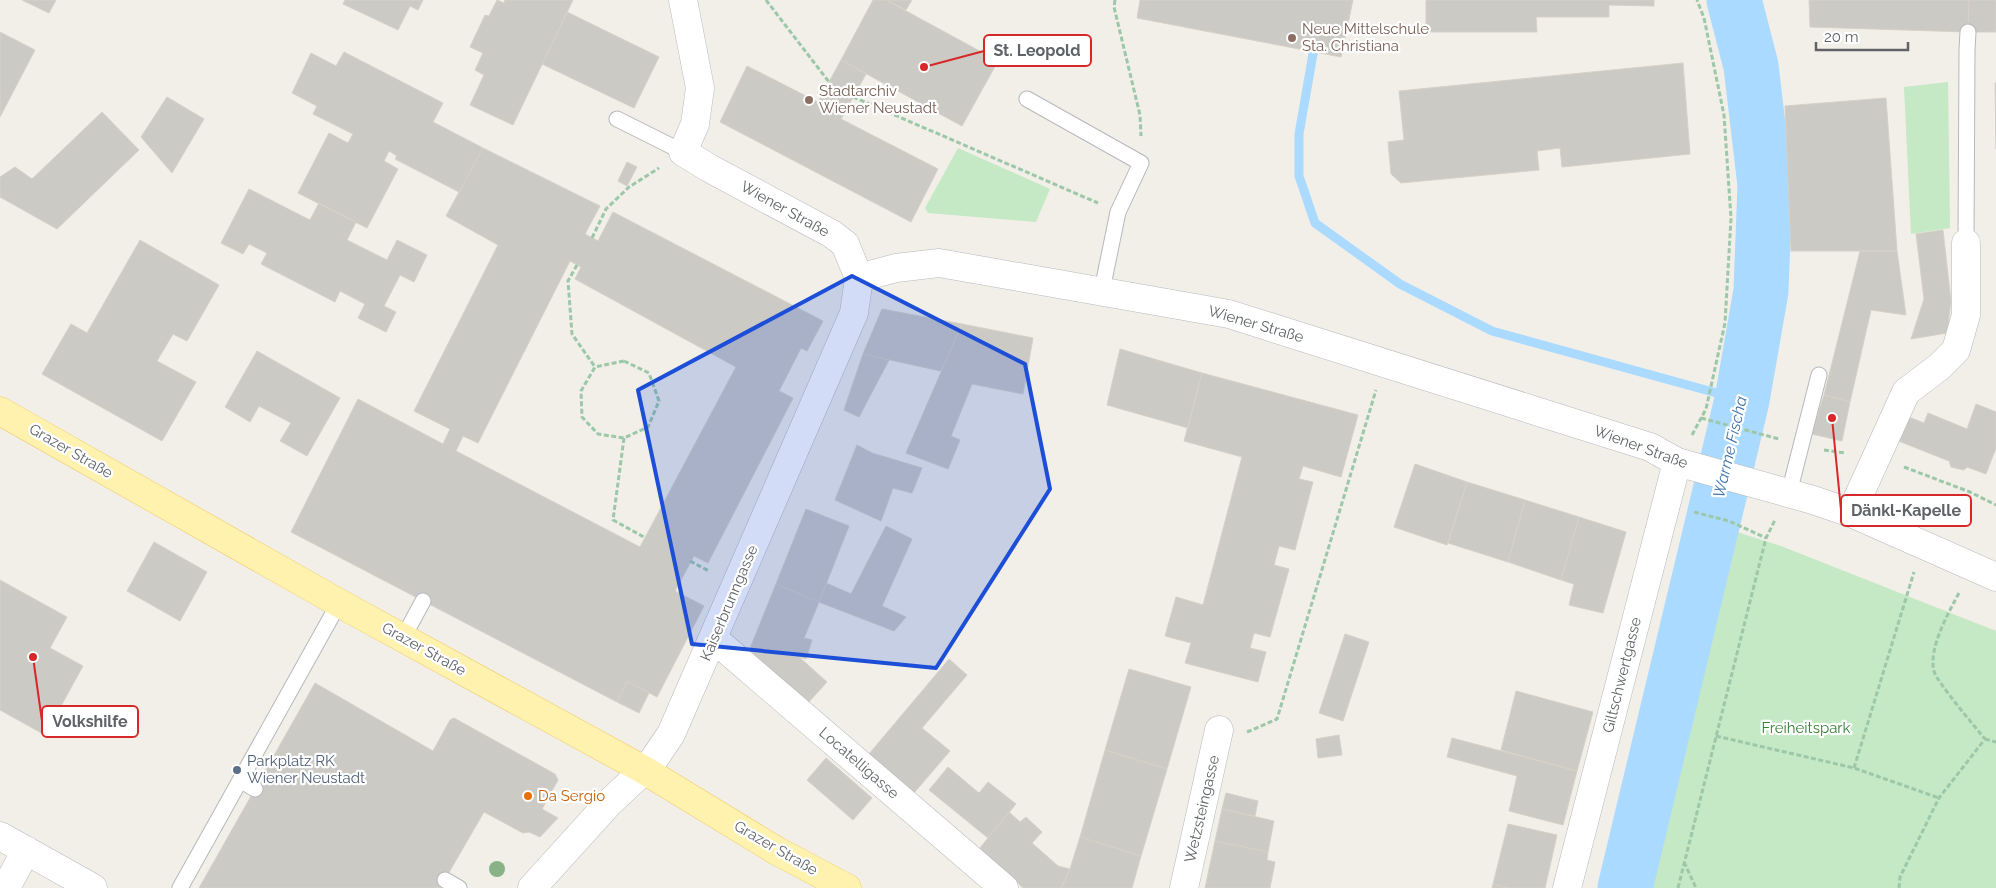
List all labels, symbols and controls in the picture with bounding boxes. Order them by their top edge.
place label: Neue Mittelschule Sta. Christiana [1302,20,1429,55]
scale bar [1816,20,1908,52]
text: 20 m [1824,28,1859,46]
marker: Neue Mittelschule Sta. Christiana [1286,32,1298,44]
callout: St. Leopold [984,35,1091,66]
text: St. Leopold [994,41,1081,60]
place label: Stadtarchiv Wiener Neustadt [819,82,937,117]
marker: Stadtarchiv Wiener Neustadt [803,94,815,106]
street label: Wiener Straße [738,177,833,241]
street label: Wiener Straße [1206,302,1306,346]
water label: Warme Fischa [1709,394,1751,500]
street label: Grazer Straße [26,420,116,482]
street label: Wiener Straße [1592,422,1691,472]
callout: Dänkl-Kapelle [1841,495,1971,526]
text: Dänkl-Kapelle [1851,501,1961,520]
street label: Kaiserbrunngasse [696,542,762,664]
street label: Giltschwertgasse [1599,615,1645,735]
street label: Grazer Straße [379,618,469,680]
callout: Volkshilfe [42,706,138,737]
text: Volkshilfe [52,712,128,731]
park label: Freiheitspark [1761,719,1851,737]
street label: Locatelligasse [815,723,903,803]
place label: Parkplatz RK Wiener Neustadt [247,752,365,787]
street label: Wetzsteingasse [1181,753,1223,864]
marker: Parkplatz RK Wiener Neustadt [231,764,243,776]
place label: Da Sergio [538,787,605,805]
marker: Da Sergio [522,790,534,802]
street label: Grazer Straße [731,817,821,879]

